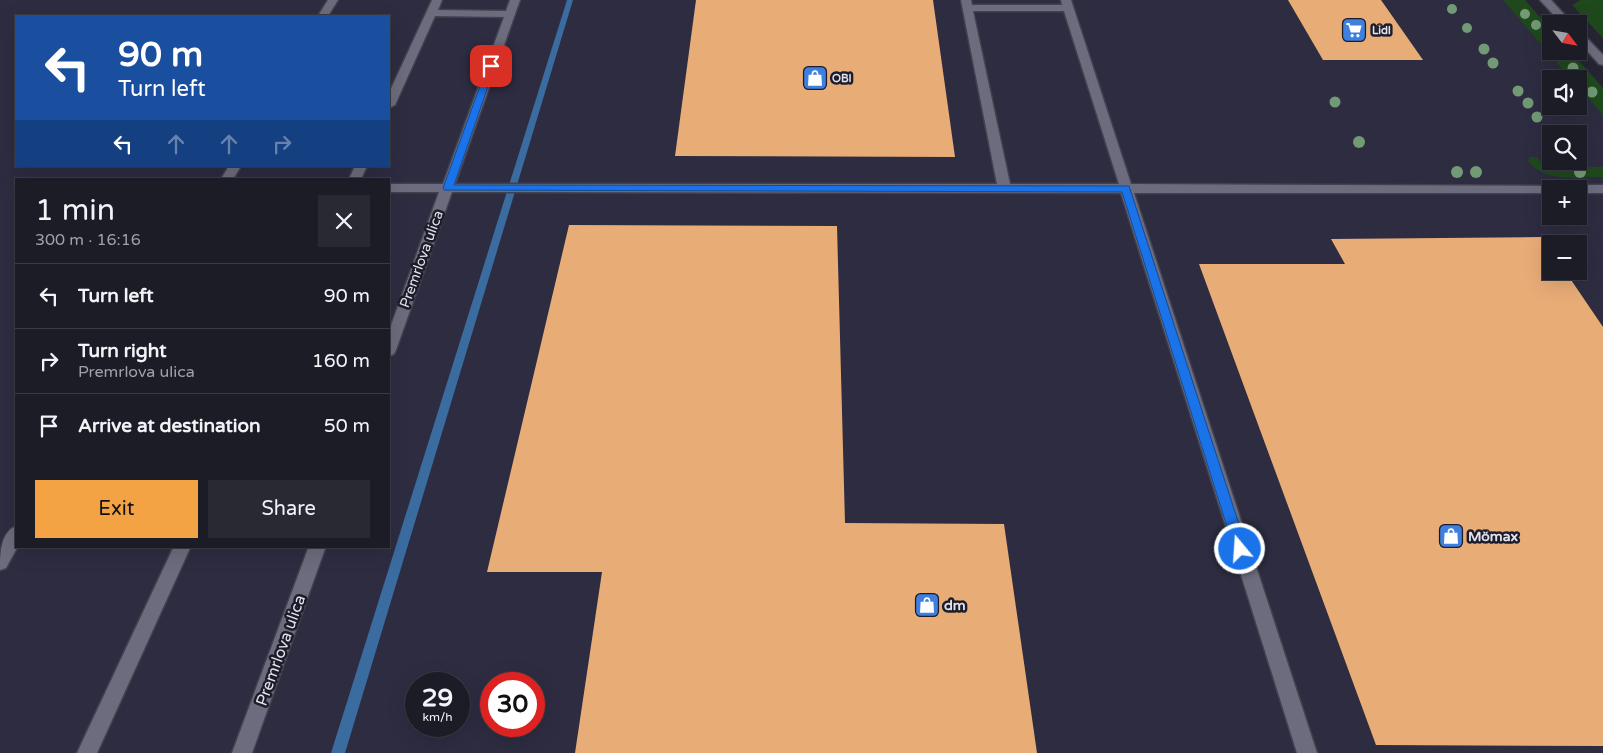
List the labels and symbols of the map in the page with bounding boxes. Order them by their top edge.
north arrow [1542,15,1588,60]
supermarket icon: Lidl [1341,17,1367,43]
place label: Lidl [1372,24,1391,37]
pin [470,45,512,87]
shop icon: OBI [802,65,828,91]
place label: OBI [832,72,852,85]
street label: Premrlova ulica [396,208,447,310]
position arrow [1213,522,1265,574]
shop icon: Mömax [1438,523,1464,549]
place label: Mömax [1468,528,1519,545]
street label: Premrlova ulica [252,592,310,709]
shop icon: dm [914,592,940,618]
place label: dm [944,597,966,614]
speed limit sign: 30 [480,672,545,737]

